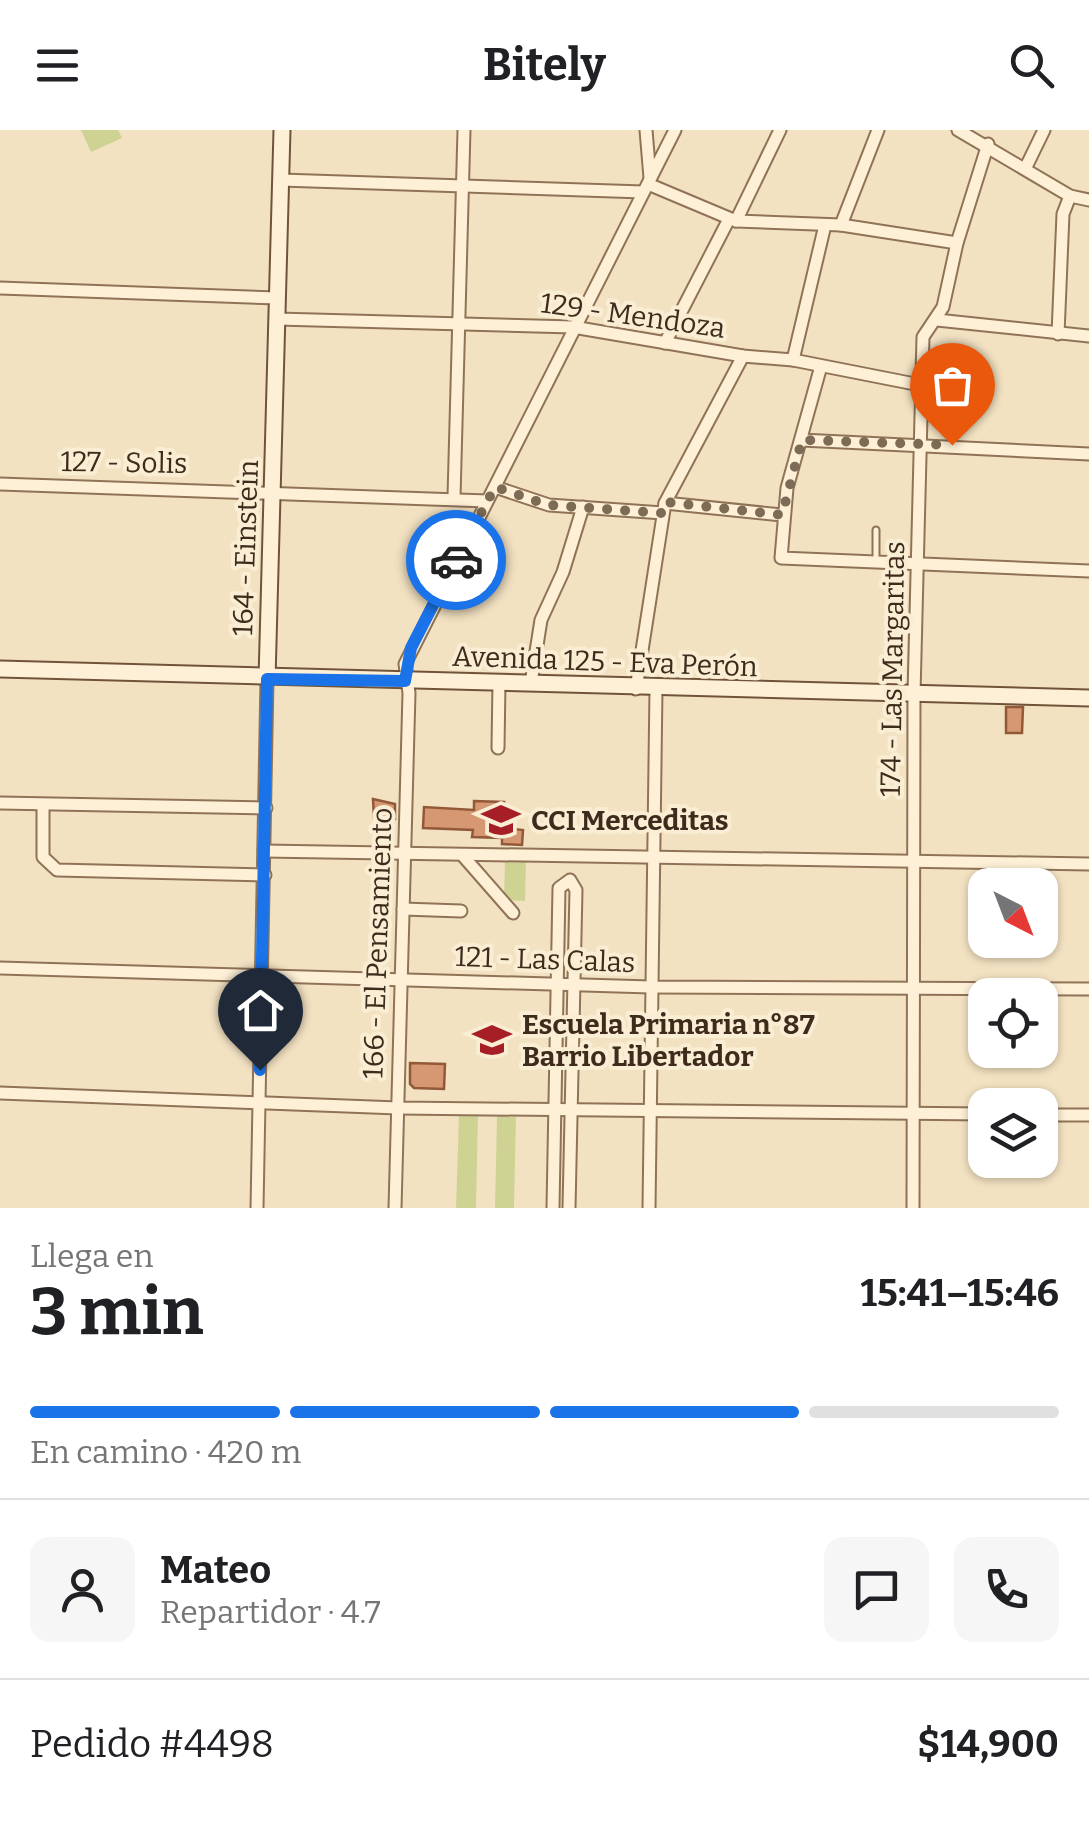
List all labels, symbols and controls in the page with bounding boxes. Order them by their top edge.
icon: menu [30,38,85,93]
text: Bitely [483,38,606,92]
icon: search [1004,38,1059,93]
street label: 129 - Mendoza [539,286,727,345]
pin [910,343,995,446]
icon: bag [925,358,980,413]
street label: 127 - Solis [60,445,188,480]
street label: 164 - Einstein [226,459,265,637]
courier [406,510,506,610]
icon: car [429,533,484,588]
street label: 174 - Las Margaritas [874,541,911,797]
street label: Avenida 125 - Eva Perón [452,640,759,683]
school or university icon: CCI Merceditas [480,799,522,841]
place label: CCI Merceditas [531,804,729,837]
street label: 166 - El Pensamiento [356,807,399,1079]
north arrow [968,868,1058,958]
map controls [968,868,1058,1178]
street label: 121 - Las Calas [454,940,636,979]
pin [218,968,303,1071]
button: locate [968,978,1058,1068]
icon: home [233,983,288,1038]
place label: Escuela Primaria n°87 Barrio Libertador [522,1008,815,1073]
school or university icon: Escuela Primaria n°87 Barrio Libertador [471,1019,513,1061]
button: layers [968,1088,1058,1178]
text: Llega en [30,1237,154,1275]
text: 15:41–15:46 [860,1270,1059,1316]
text: 3 min [30,1273,204,1351]
text: En camino · 420 m [30,1433,301,1471]
button: person [30,1537,135,1642]
button: chat [824,1537,929,1642]
button: phone [954,1537,1059,1642]
text: Mateo [160,1547,271,1593]
text: Repartidor · 4.7 [160,1593,381,1631]
text: Pedido #4498 [30,1721,274,1767]
text: $14,900 [917,1721,1059,1767]

